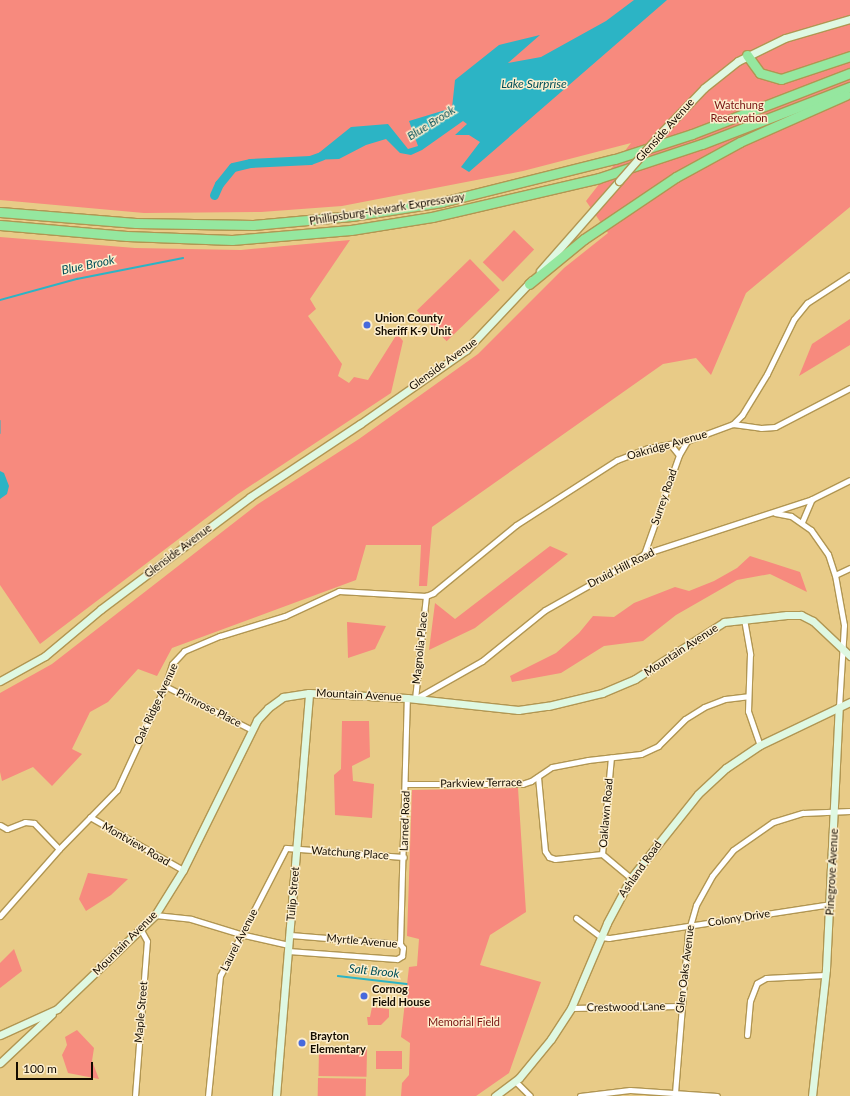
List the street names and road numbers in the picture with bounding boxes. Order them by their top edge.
street label: Glenside Avenue [633,95,697,165]
street label: Phillipsburg-Newark Expressway [308,190,466,228]
street label: Glenside Avenue [406,335,480,393]
street label: Oakridge Avenue [625,427,709,463]
street label: Surrey Road [648,467,680,527]
street label: Glenside Avenue [142,521,214,581]
street label: Druid Hill Road [585,545,657,591]
street label: Magnolia Place [410,611,430,685]
street label: Mountain Avenue [641,621,721,679]
street label: Oak Ridge Avenue [131,661,181,747]
street label: Primrose Place [174,686,244,730]
street label: Mountain Avenue [316,686,402,704]
street label: Parkview Terrace [440,776,522,790]
street label: Oaklawn Road [596,778,616,848]
street label: Larned Road [397,791,413,851]
street label: Montview Road [100,819,172,869]
street label: Pinegrove Avenue [823,828,841,916]
street label: Ashland Road [616,838,664,900]
street label: Watchung Place [311,844,389,862]
street label: Tulip Street [284,866,302,922]
street label: Laurel Avenue [218,906,260,974]
street label: Colony Drive [707,907,771,929]
street label: Mountain Avenue [90,908,160,978]
street label: Glen Oaks Avenue [673,924,697,1014]
street label: Myrtle Avenue [326,931,398,951]
street label: Maple Street [132,981,150,1043]
street label: Crestwood Lane [587,1000,665,1014]

